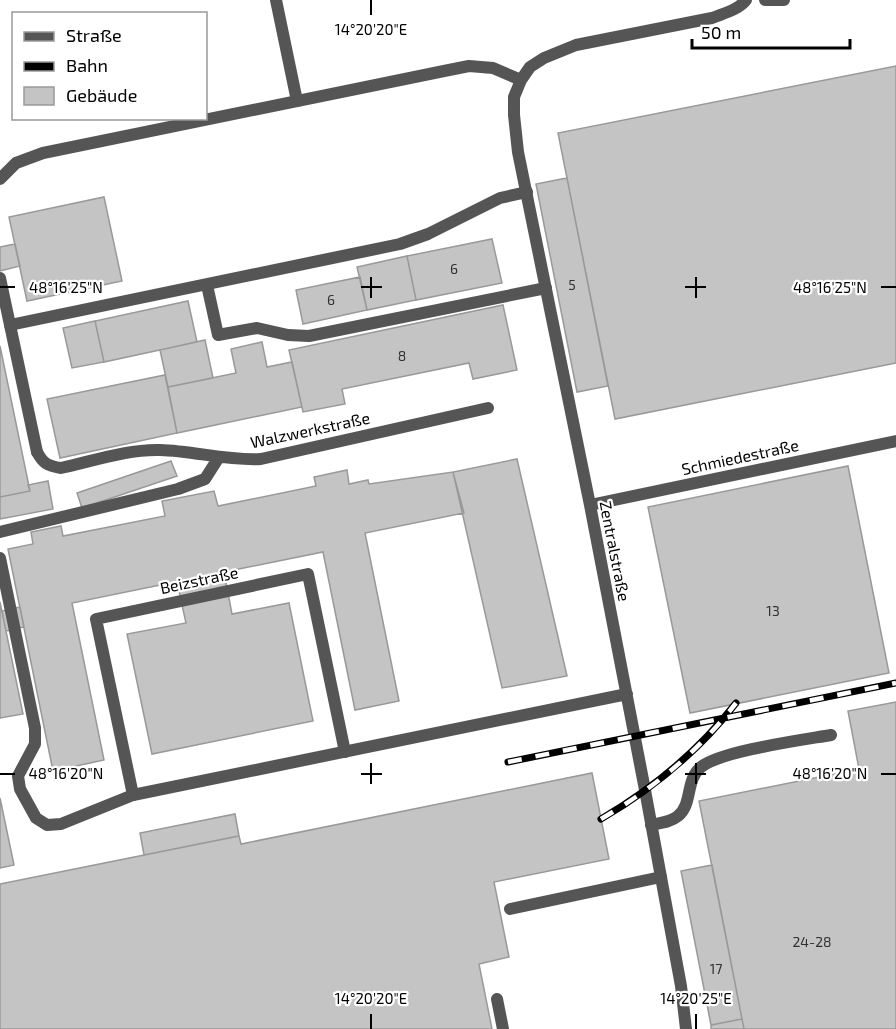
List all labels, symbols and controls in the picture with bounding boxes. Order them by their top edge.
legend [12,12,207,120]
scale bar [692,12,850,50]
text: 14°20'20"E [335,20,407,38]
text: 50 m [701,21,741,43]
text: Straße [66,24,122,46]
text: Bahn [66,54,108,76]
text: Gebäude [66,84,137,106]
house number: 6 [450,260,458,277]
house number: 5 [568,276,576,293]
text: 48°16'25"N [29,278,103,296]
text: 48°16'25"N [793,278,867,296]
house number: 6 [327,291,335,308]
house number: 8 [398,347,406,364]
street label: Walzwerkstraße [248,408,371,451]
street label: Schmiedestraße [680,435,800,478]
street label: Zentralstraße [596,499,635,603]
street label: Beizstraße [158,562,240,597]
house number: 13 [766,602,780,619]
text: 48°16'20"N [29,764,103,782]
text: 48°16'20"N [793,764,867,782]
house number: 24-28 [792,933,832,950]
house number: 17 [710,960,722,977]
text: 14°20'20"E [335,989,407,1007]
text: 14°20'25"E [660,989,732,1007]

